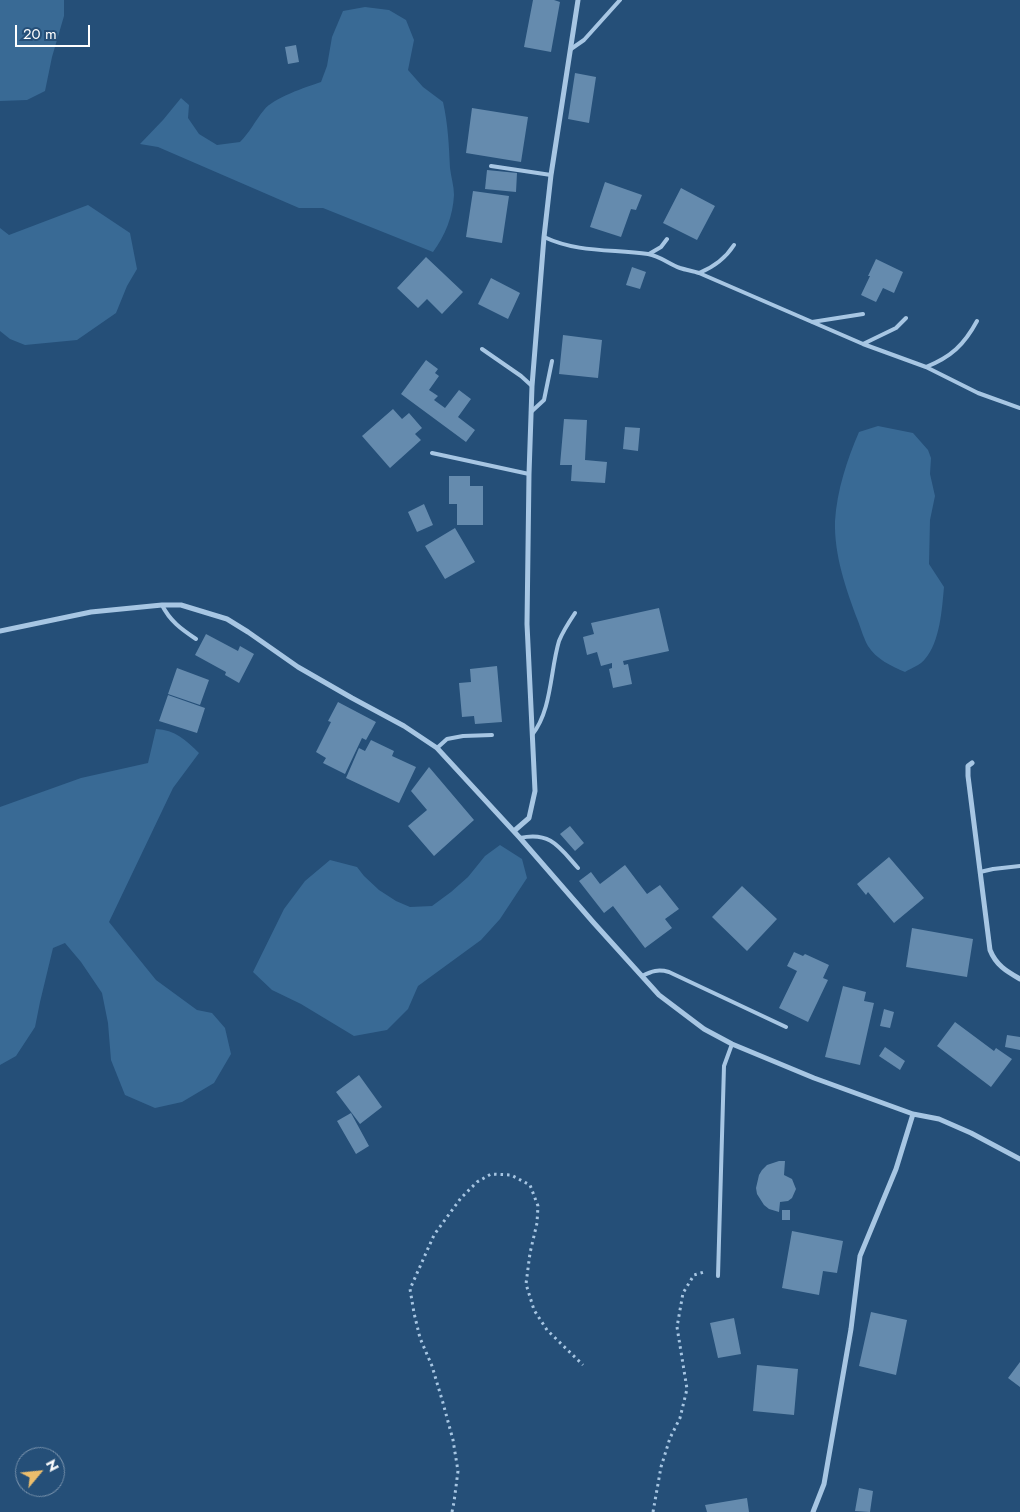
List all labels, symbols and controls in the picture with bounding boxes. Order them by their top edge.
scale bar [18,15,92,47]
text: 20 m [23,23,57,45]
north arrow [15,1447,65,1497]
text: N [41,1456,64,1475]

